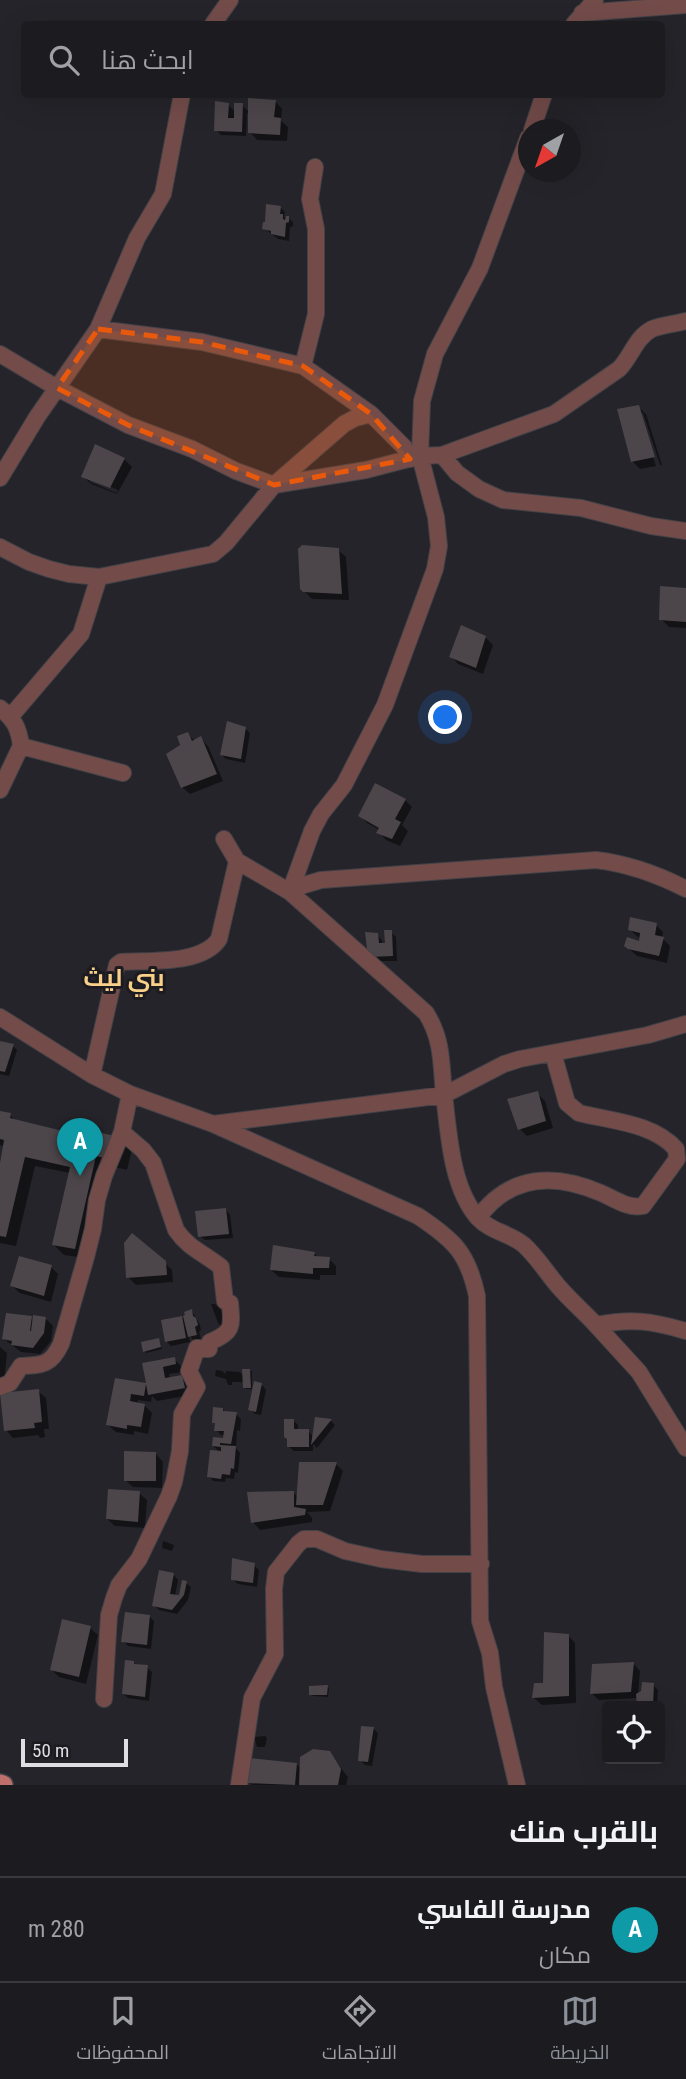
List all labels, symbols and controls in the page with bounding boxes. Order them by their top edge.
search box [21,21,665,98]
icon: search [45,41,83,79]
text: ابحث هنا [101,45,194,75]
north arrow [518,119,581,182]
your location [428,700,462,734]
district label: بني ليث [83,964,165,997]
pin: A [57,1118,103,1176]
map controls [602,1701,665,1764]
button: locate [602,1701,665,1764]
scale bar [21,1736,128,1768]
text: 50 m [32,1739,69,1762]
text: بالقرب منك [510,1814,658,1849]
text: مدرسة الفاسي [417,1894,591,1924]
text: 280 m [28,1916,85,1943]
text: A [628,1916,642,1943]
text: مكان [539,1942,591,1969]
tab: المحفوظات [77,1992,169,2070]
tab: الاتجاهات [322,1992,397,2070]
tab: الخريطة [550,1992,610,2070]

